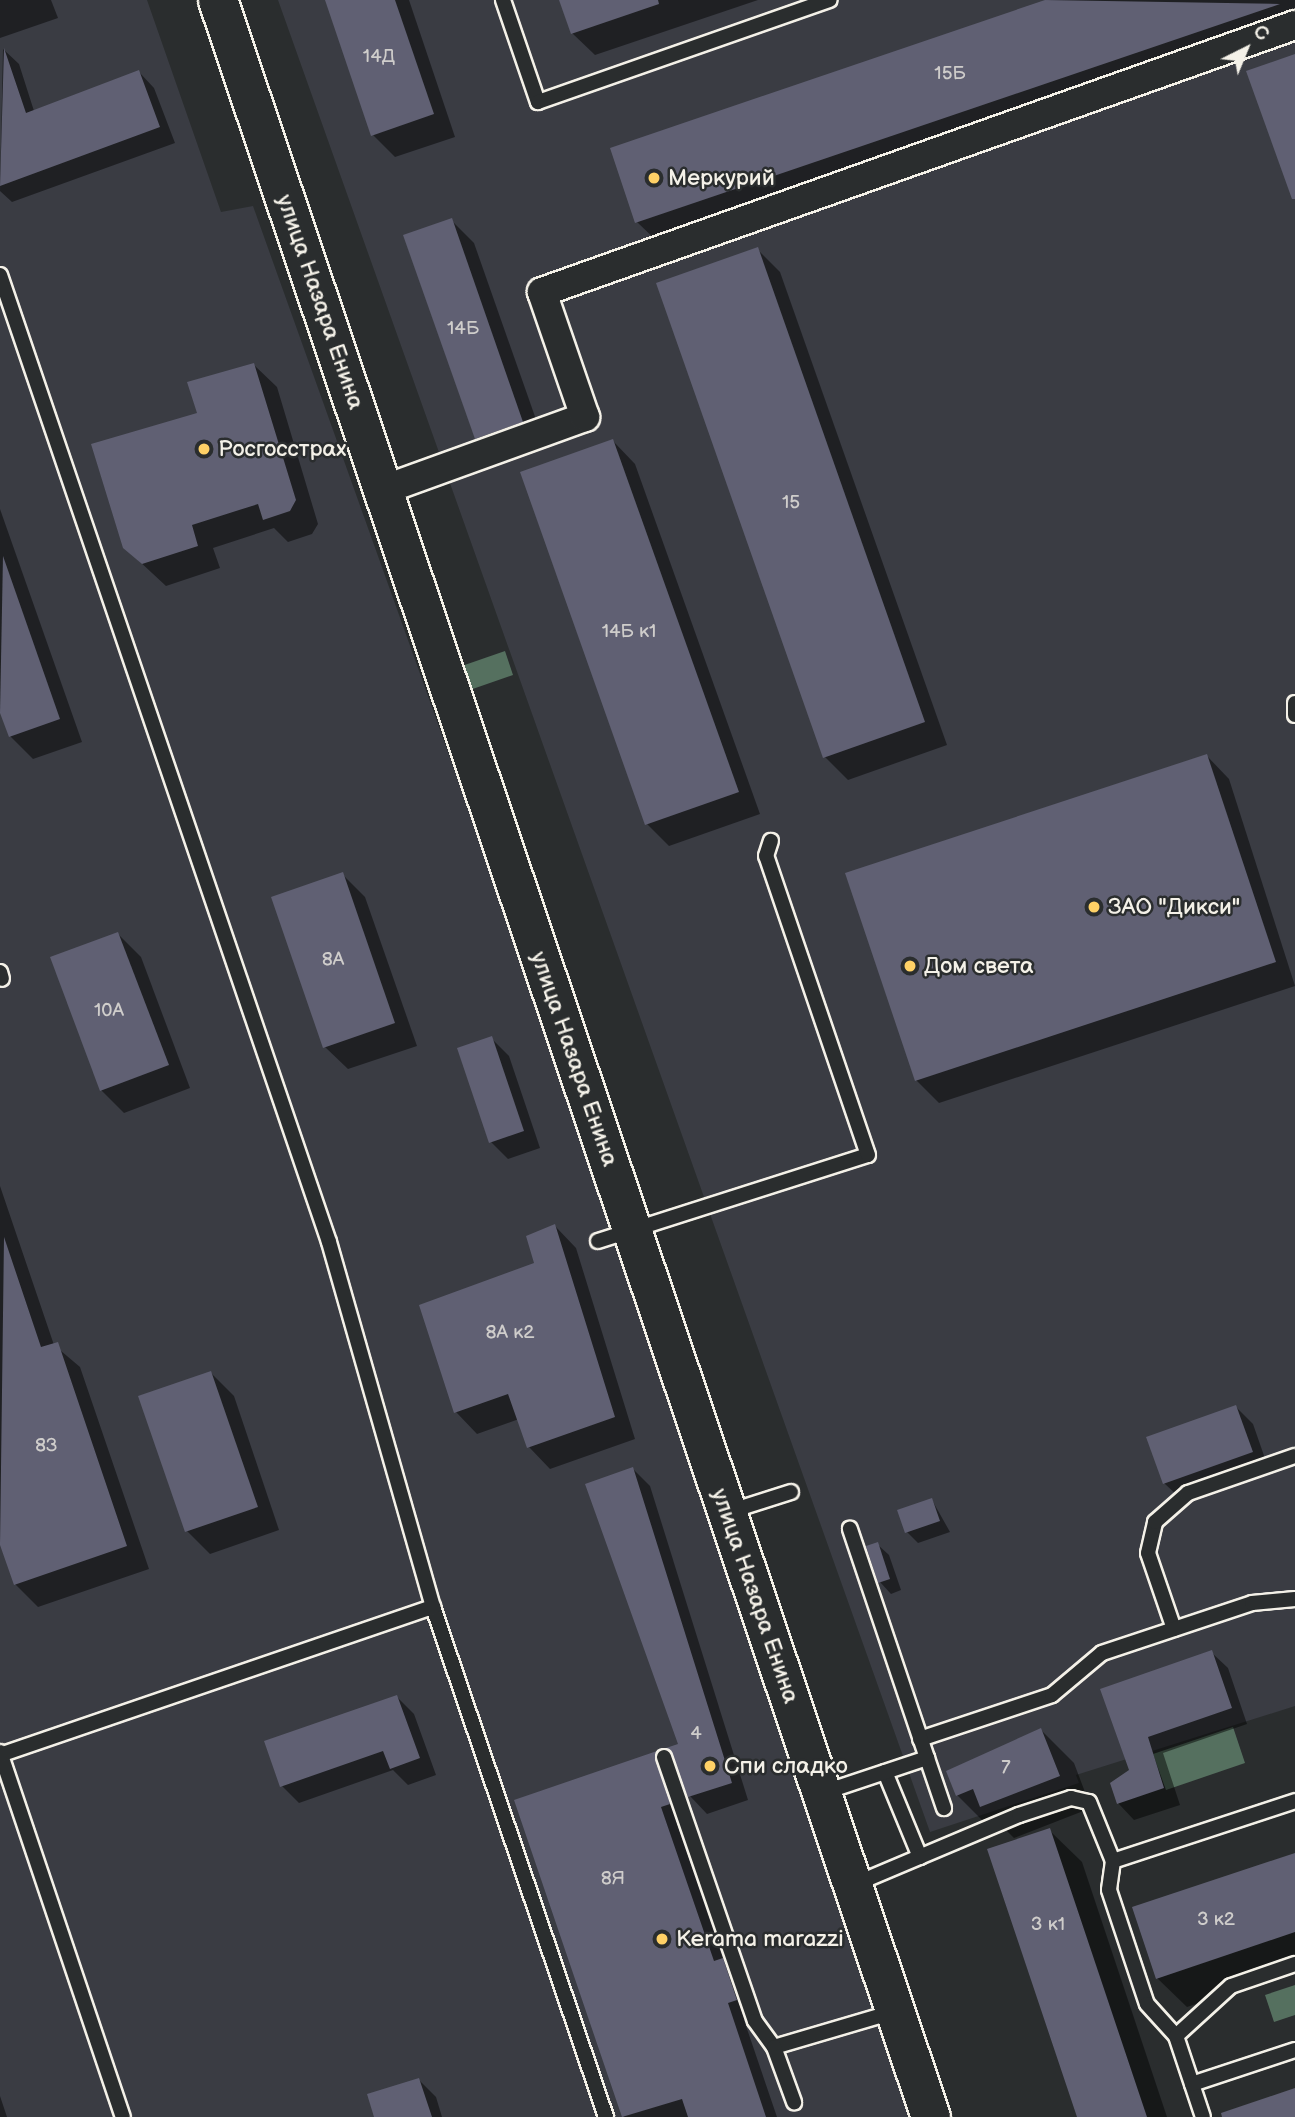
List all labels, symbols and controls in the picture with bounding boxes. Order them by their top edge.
north arrow [1211,14,1281,84]
text: С [1248,20,1273,46]
house number: 14Д [363,46,395,68]
house number: 15Б [934,63,966,85]
place label: Меркурий [668,164,775,192]
marker: Меркурий [646,170,662,186]
street label: улица Назара Енина [270,191,370,413]
house number: 14Б [447,318,479,340]
place label: Росгосстрах [218,435,347,463]
marker: Росгосстрах [196,441,212,457]
house number: 15 [782,492,800,514]
house number: 14Б к1 [602,621,656,643]
place label: ЗАО "Дикси" [1108,893,1240,921]
marker: ЗАО "Дикси" [1086,899,1102,915]
street label: улица Назара Енина [524,948,624,1170]
house number: 8А [322,949,344,971]
place label: Дом света [924,952,1034,980]
marker: Дом света [902,958,918,974]
house number: 10А [94,1000,124,1022]
house number: 8А к2 [485,1322,535,1344]
house number: 8З [35,1435,57,1457]
street label: улица Назара Енина [705,1485,805,1707]
house number: 4 [690,1723,702,1745]
place label: Спи сладко [724,1752,848,1780]
house number: 7 [1001,1757,1011,1779]
marker: Спи сладко [702,1758,718,1774]
house number: 8Я [601,1868,625,1890]
house number: 3 к2 [1197,1909,1235,1931]
house number: 3 к1 [1031,1914,1065,1936]
place label: Kerama marazzi [676,1925,844,1953]
marker: Kerama marazzi [654,1931,670,1947]

